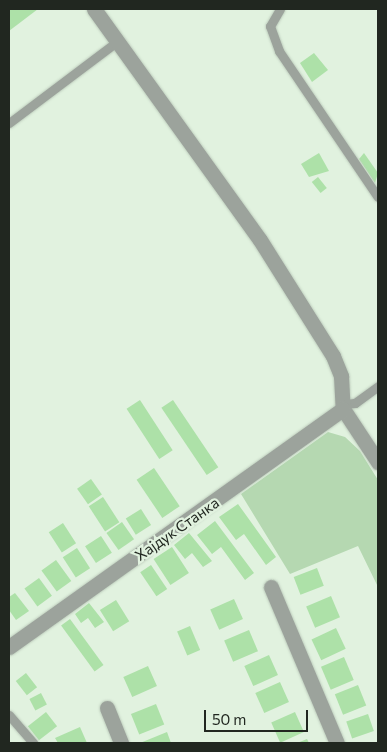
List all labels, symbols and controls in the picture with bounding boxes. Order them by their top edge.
street label: Хајдук Станка [132,493,222,565]
scale bar [207,700,311,732]
text: 50 m [212,710,246,728]

